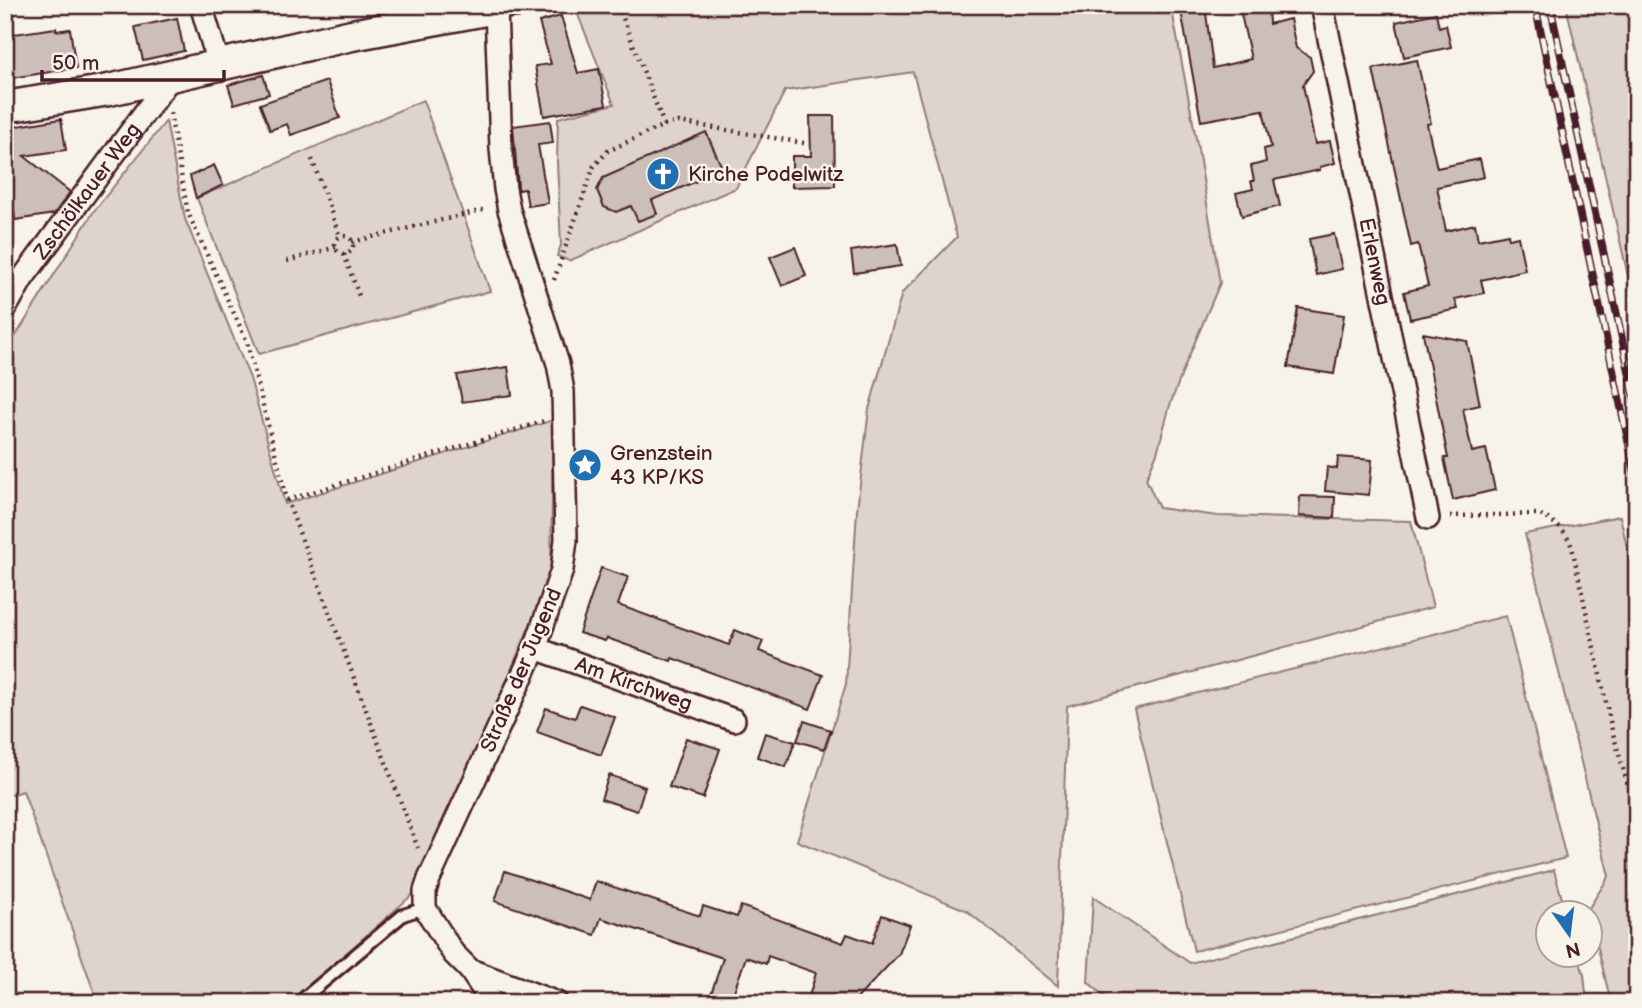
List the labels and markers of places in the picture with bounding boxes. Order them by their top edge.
church icon: Kirche Podelwitz [644,155,682,193]
place label: Kirche Podelwitz [688,162,844,187]
place label: Grenzstein 43 KP/KS [610,441,713,490]
place icon: Grenzstein 43 KP/KS [566,446,604,484]

